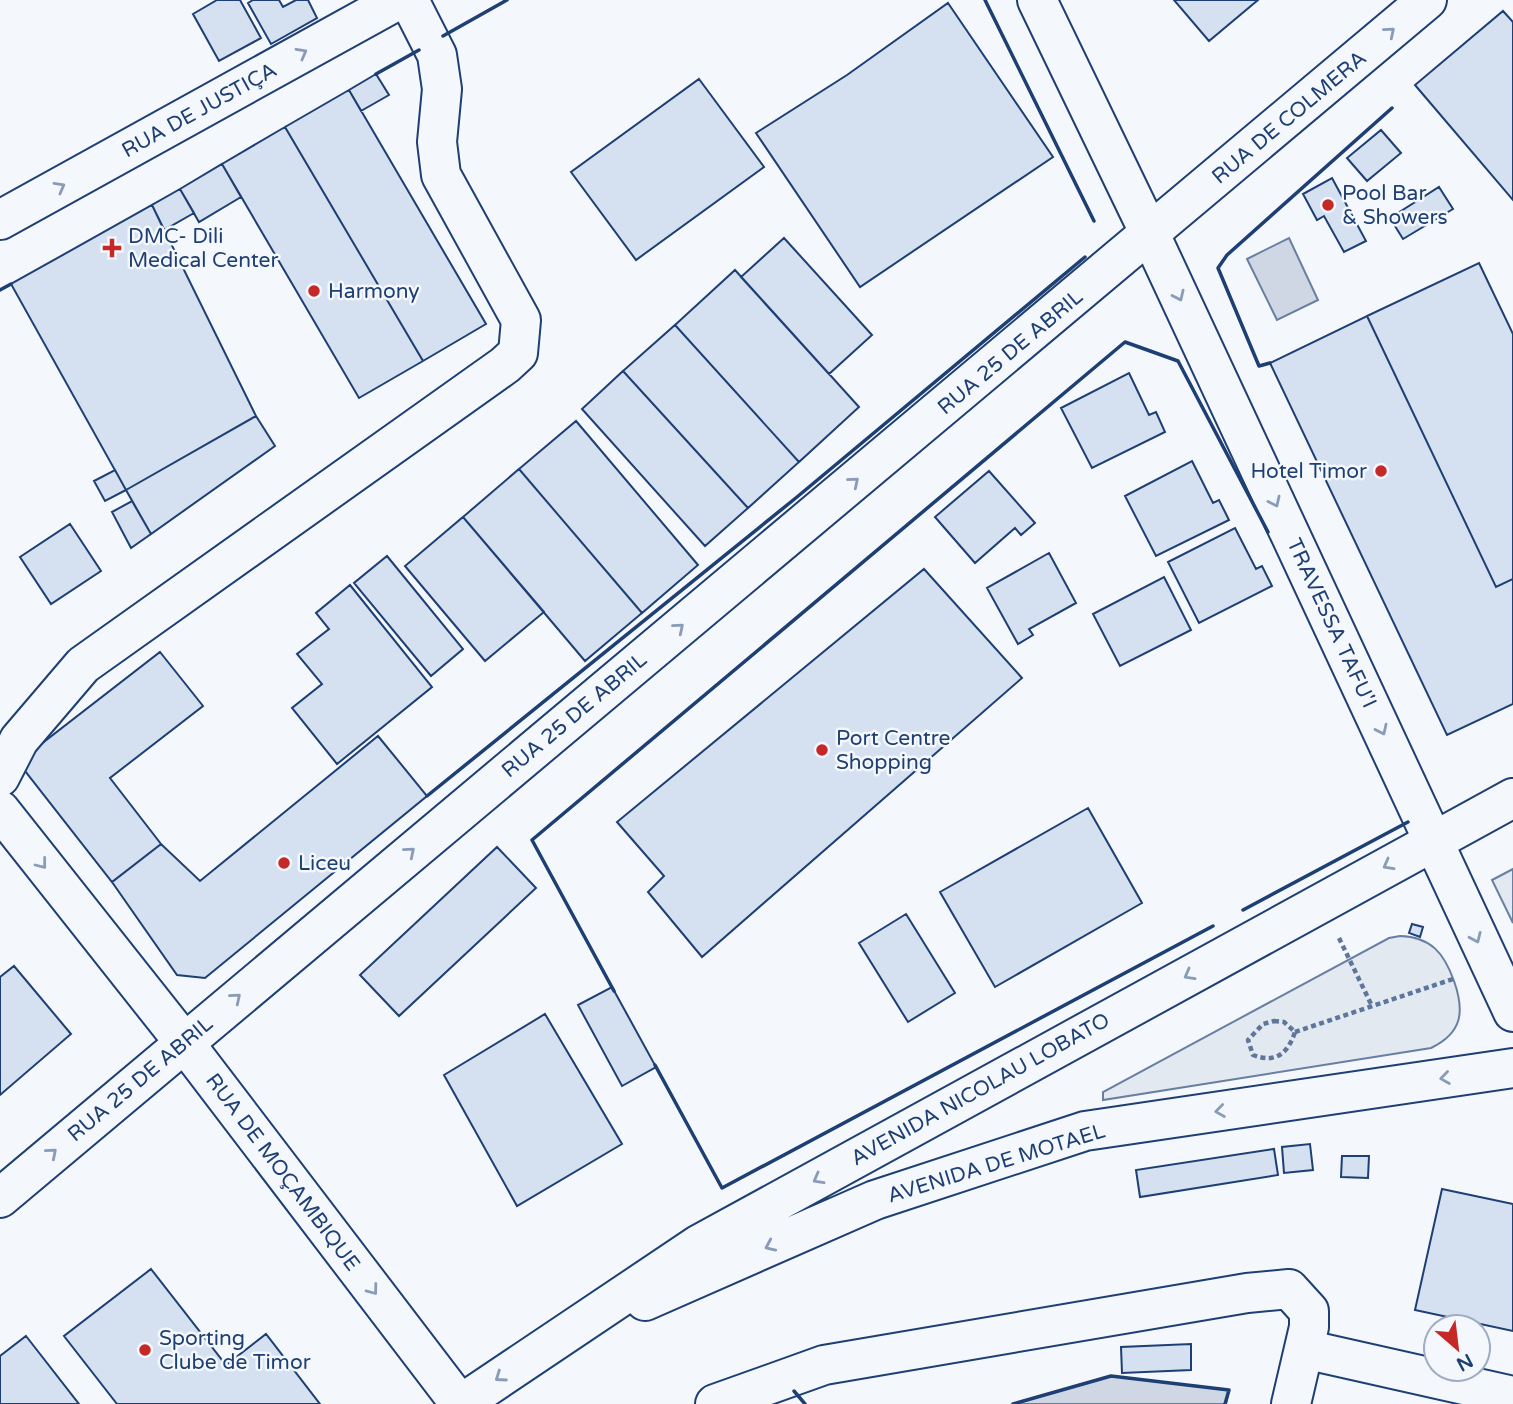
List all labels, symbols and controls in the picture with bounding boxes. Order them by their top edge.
one-way arrow [1381,28,1394,40]
street label: RUA DE COLMERA [1207,46,1372,189]
one-way arrow [295,48,307,61]
street label: RUA DE JUSTIÇA [117,58,281,163]
place label: Pool Bar & Showers [1342,181,1448,230]
one-way arrow [52,182,65,195]
marker: Pool Bar & Showers [1320,197,1336,213]
place label: DMC- Dili Medical Center [128,224,279,273]
marker: DMC- Dili Medical Center [102,238,122,258]
place label: Harmony [328,279,420,304]
marker: Harmony [306,283,322,299]
street label: RUA 25 DE ABRIL [933,285,1088,420]
one-way arrow [1171,289,1185,301]
place label: Hotel Timor [1250,459,1367,484]
marker: Hotel Timor [1373,463,1389,479]
one-way arrow [845,478,858,490]
one-way arrow [1267,495,1281,507]
street label: TRAVESSA TAFU'I [1281,535,1382,712]
one-way arrow [671,623,684,636]
street label: RUA 25 DE ABRIL [497,648,652,783]
one-way arrow [1374,723,1388,735]
place label: Port Centre Shopping [836,726,951,775]
marker: Port Centre Shopping [814,742,830,758]
one-way arrow [402,848,415,860]
place label: Liceu [298,851,351,876]
marker: Liceu [276,855,292,871]
one-way arrow [34,856,47,868]
one-way arrow [1383,857,1395,870]
one-way arrow [1468,930,1482,943]
one-way arrow [1184,967,1196,980]
one-way arrow [228,993,240,1006]
street label: AVENIDA NICOLAU LOBATO [847,1008,1114,1171]
street label: RUA 25 DE ABRIL [63,1012,218,1147]
street label: RUA DE MOÇAMBIQUE [200,1069,365,1276]
one-way arrow [1440,1070,1451,1085]
one-way arrow [1215,1103,1226,1118]
street label: AVENIDA DE MOTAEL [884,1118,1108,1208]
one-way arrow [44,1149,57,1161]
one-way arrow [813,1171,825,1184]
one-way arrow [765,1238,777,1252]
one-way arrow [365,1283,378,1295]
north arrow [1422,1313,1492,1383]
place label: Sporting Clube de Timor [159,1326,311,1375]
marker: Sporting Clube de Timor [137,1342,153,1358]
text: N [1453,1349,1476,1375]
one-way arrow [495,1369,508,1381]

